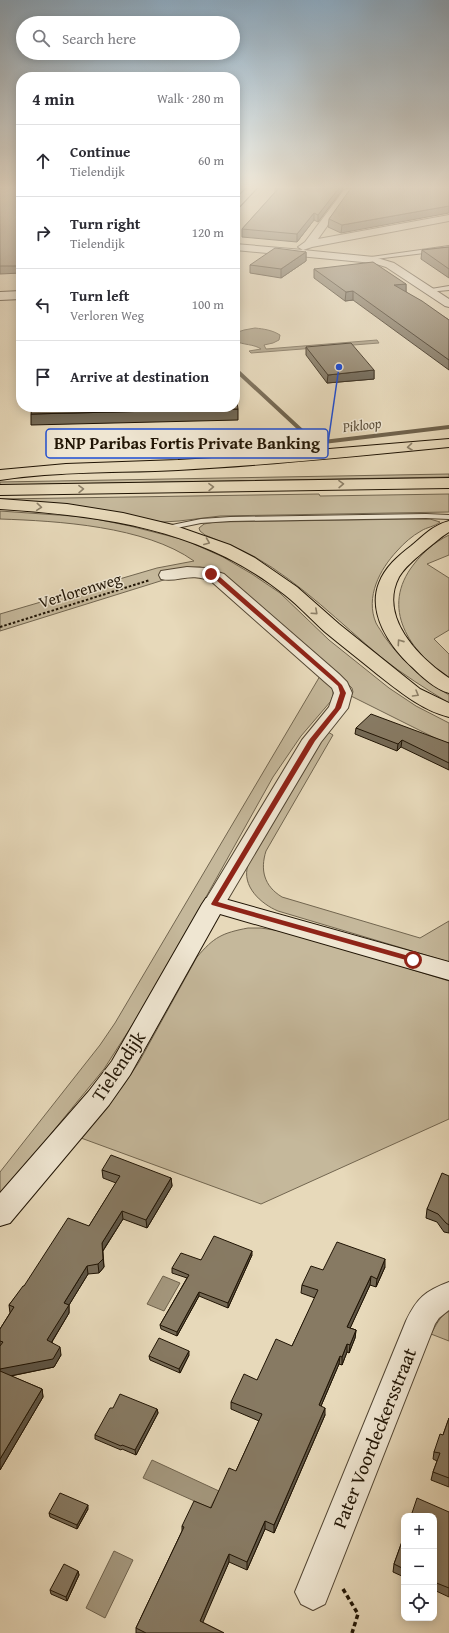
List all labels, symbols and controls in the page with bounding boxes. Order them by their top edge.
search box [16,16,240,60]
icon: search [30,27,52,49]
text: Search here [62,28,136,49]
text: 4 min [32,86,74,111]
text: Walk · 280 m [157,89,224,108]
text: Continue [70,141,131,162]
icon: ahead [32,150,54,172]
text: 60 m [198,151,224,170]
text: Tielendijk [70,162,125,181]
text: Turn right [70,213,141,234]
icon: right [32,222,54,244]
text: 120 m [192,223,224,242]
text: Tielendijk [70,234,125,253]
text: Turn left [70,285,129,306]
icon: left [32,294,54,316]
text: 100 m [192,295,224,314]
text: Verloren Weg [70,306,144,325]
icon: arrive [32,366,54,388]
text: Arrive at destination [70,366,209,387]
water label: Pikloop [340,413,383,437]
callout: BNP Paribas Fortis Private Banking [46,429,328,458]
text: BNP Paribas Fortis Private Banking [54,430,320,455]
one-way arrow [407,442,413,451]
one-way arrow [338,480,344,489]
one-way arrow [208,483,214,491]
one-way arrow [78,485,84,493]
one-way arrow [36,502,42,511]
one-way arrow [203,537,210,545]
route end [202,565,220,583]
street label: Verlorenweg [36,566,124,614]
one-way arrow [310,608,318,615]
one-way arrow [397,639,405,646]
one-way arrow [412,689,419,696]
route start [404,951,422,969]
street label: Tielendijk [84,1025,152,1107]
street label: Pater Voordeckersstraat [325,1343,423,1532]
map controls [401,1513,437,1621]
button: + [401,1513,437,1549]
button: − [401,1549,437,1585]
button: locate [401,1585,437,1621]

